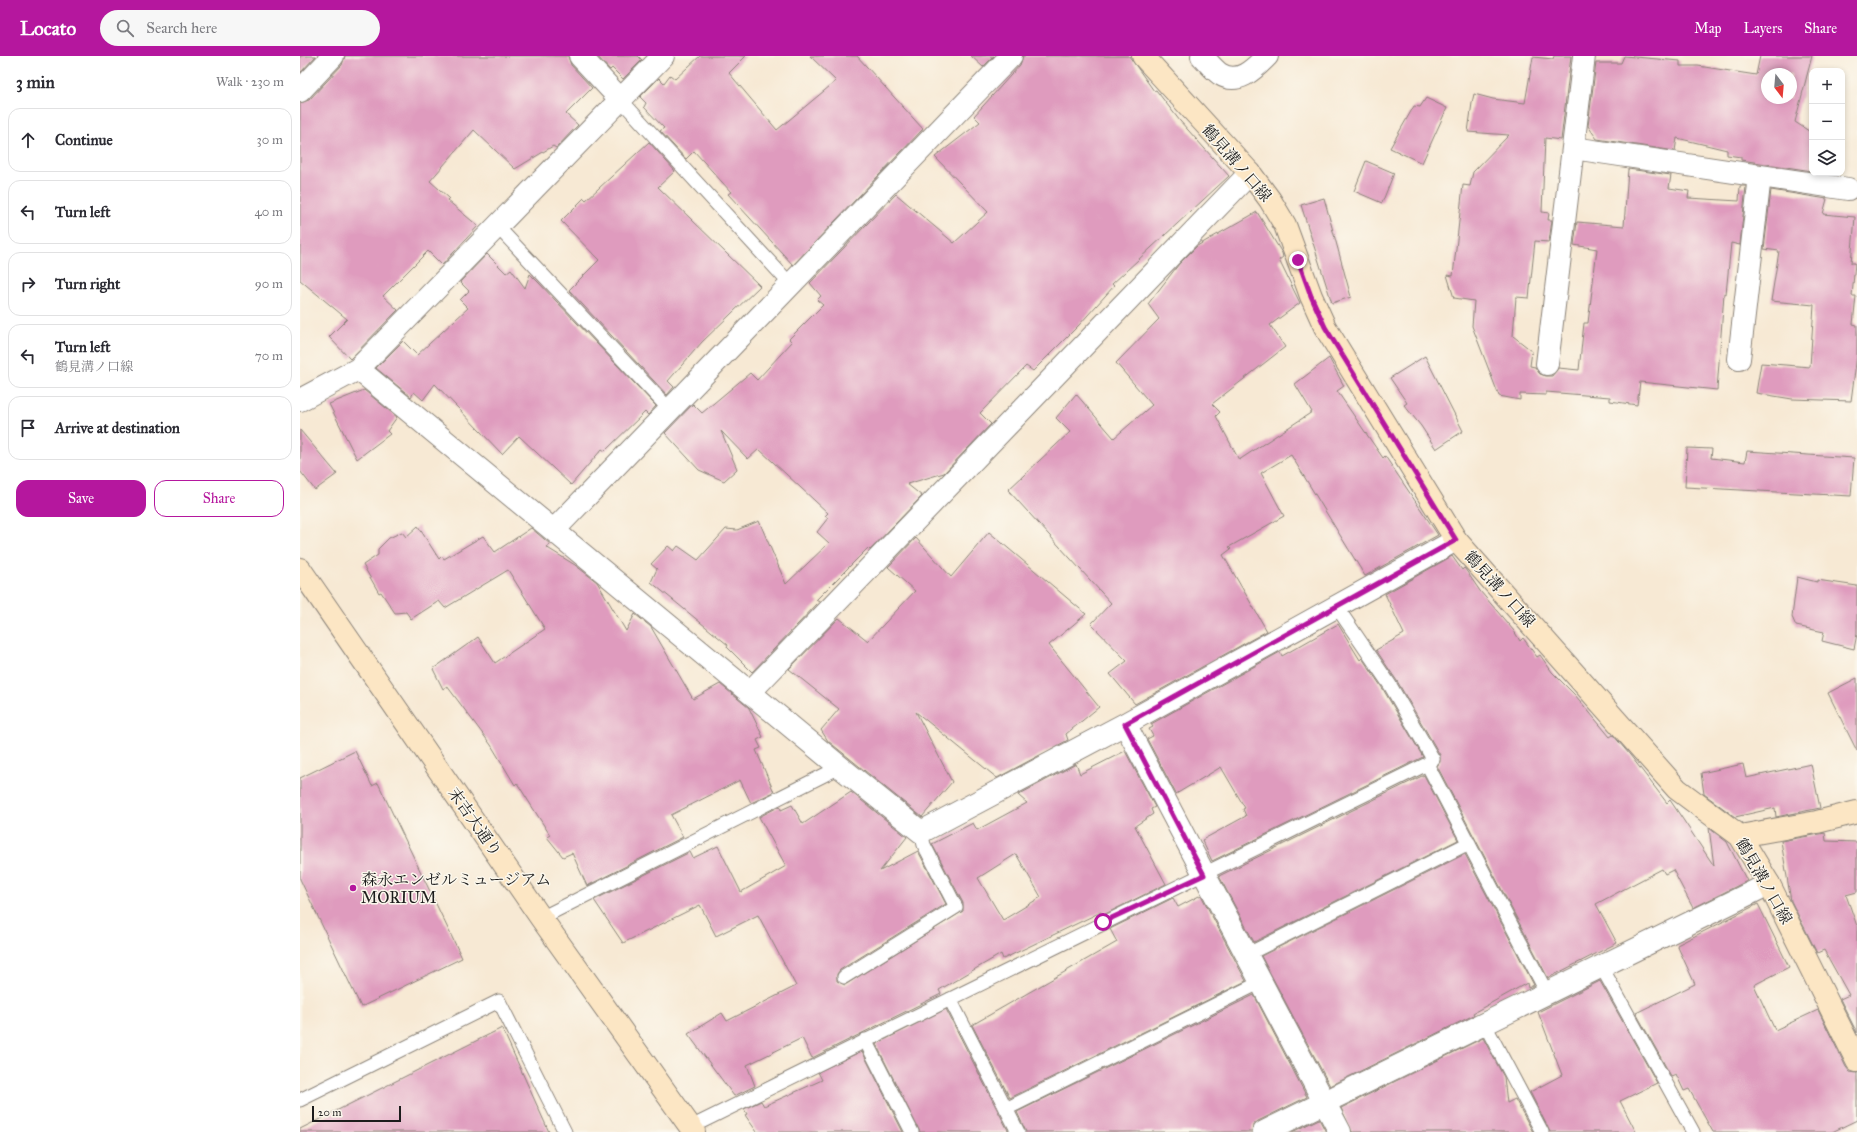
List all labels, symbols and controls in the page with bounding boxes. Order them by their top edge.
search box [100,10,380,46]
text: Locato [20,17,76,40]
icon: search [114,17,136,39]
text: Search here [146,19,217,37]
text: Map [1694,20,1722,37]
text: Layers [1744,20,1782,37]
text: Share [1804,20,1837,37]
north arrow [1761,68,1797,104]
map controls [1809,68,1845,176]
button: + [1809,68,1845,104]
text: 3 min [16,72,55,93]
text: Walk · 230 m [216,74,284,90]
button: − [1809,104,1845,140]
street label: 鶴見溝ノ口線 [1198,121,1276,205]
icon: ahead [17,129,39,151]
text: Continue [55,131,113,149]
text: 30 m [257,132,283,148]
button: layers [1809,140,1845,176]
icon: left [17,201,39,223]
text: Turn left [55,203,111,221]
text: 40 m [254,204,283,220]
route end [1289,251,1307,269]
icon: right [17,273,39,295]
text: Turn right [55,275,120,293]
text: 90 m [255,276,283,292]
text: Turn left [55,338,111,356]
icon: left [17,345,39,367]
text: 70 m [255,348,283,364]
text: 鶴見溝ノ口線 [55,359,133,375]
icon: arrive [17,417,39,439]
text: Arrive at destination [55,419,180,437]
button: Save [16,480,146,517]
button: Share [154,480,284,517]
street label: 鶴見溝ノ口線 [1461,547,1539,631]
street label: 末吉大通り [444,784,506,860]
street label: 鶴見溝ノ口線 [1732,835,1796,927]
place label: 森永エンゼルミュージアム MORIUM [361,870,551,907]
marker: 森永エンゼルミュージアム MORIUM [348,883,358,893]
route start [1094,913,1112,931]
scale bar [312,1104,401,1123]
text: 20 m [318,1106,341,1119]

